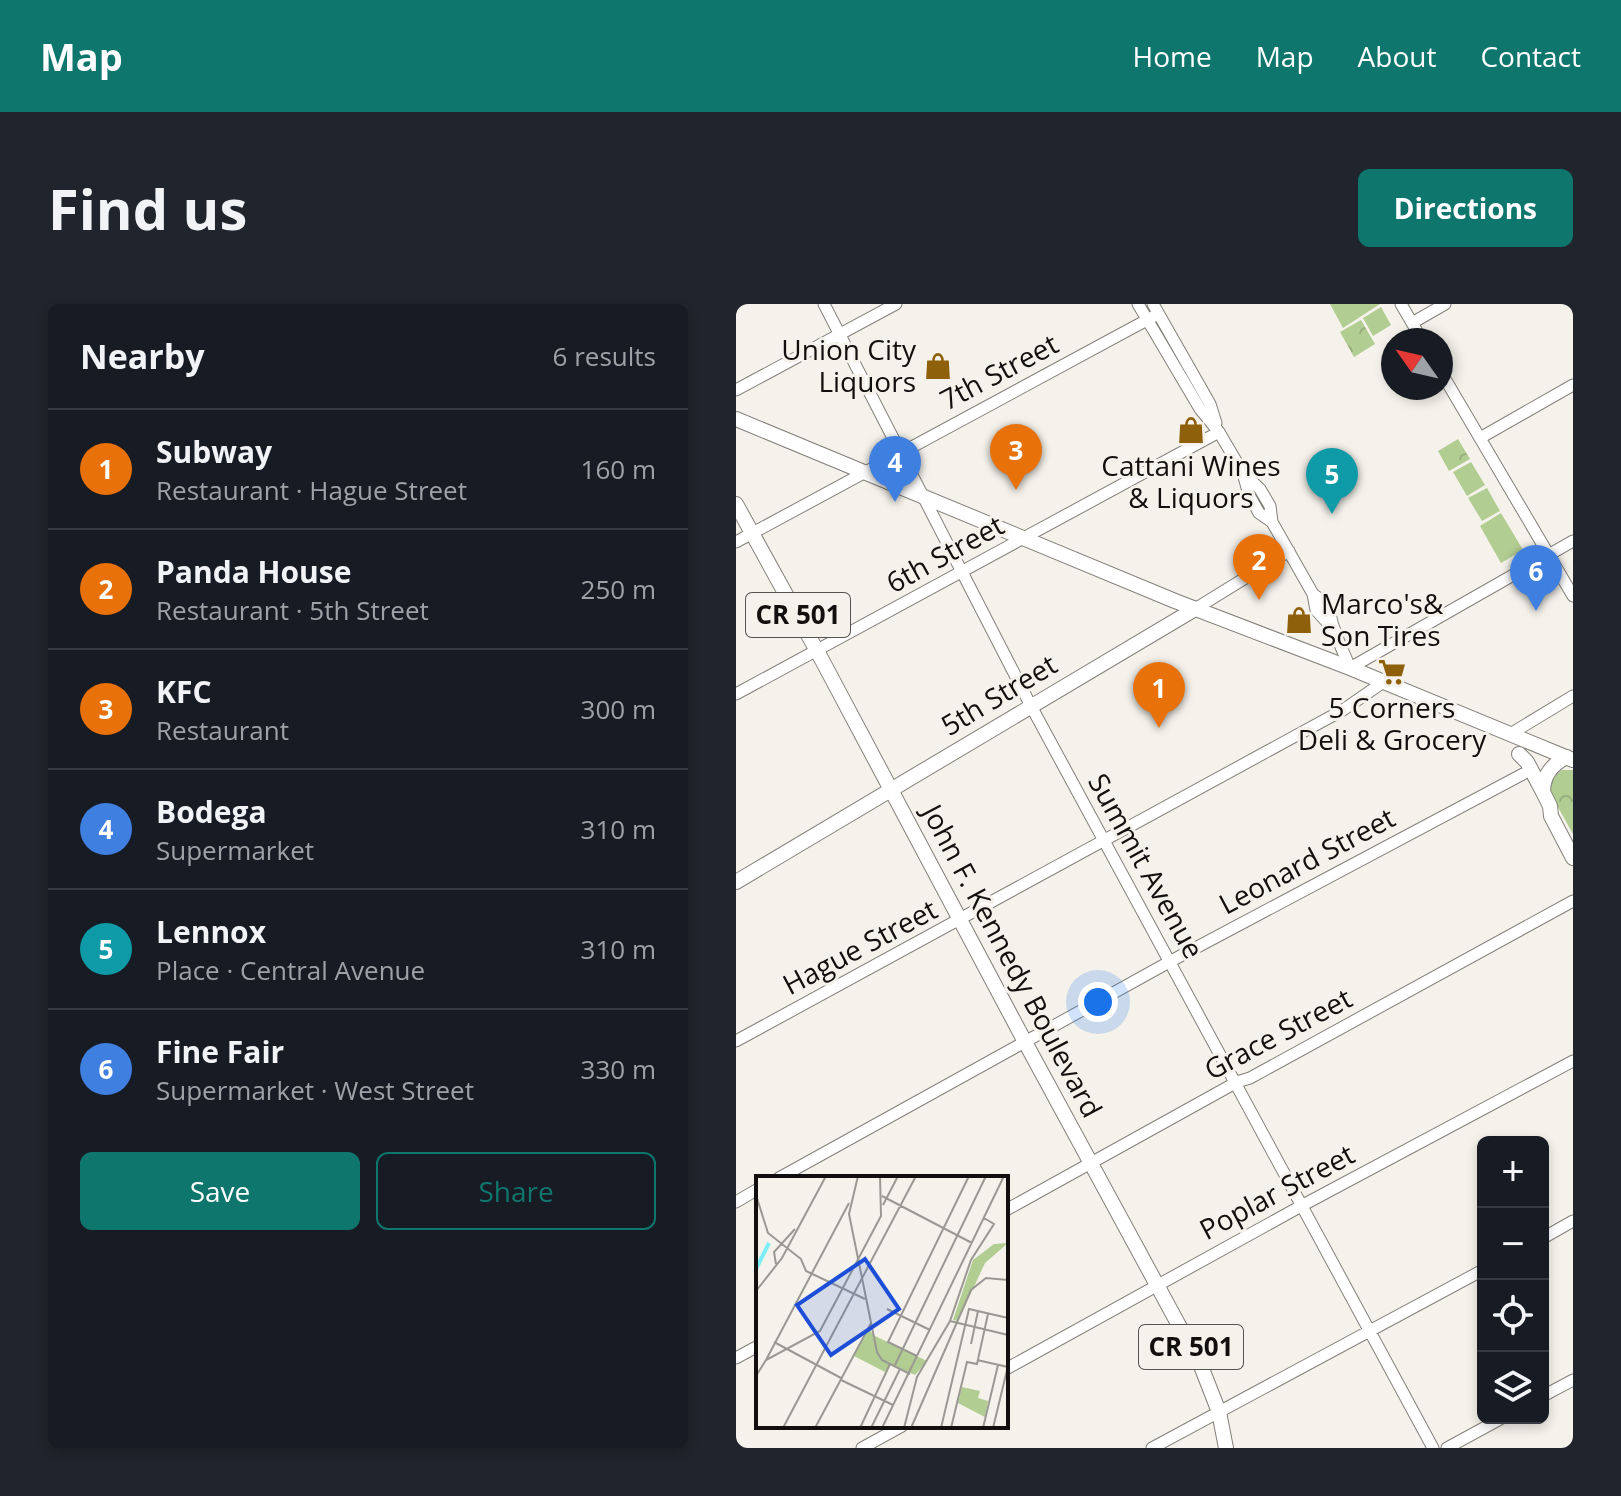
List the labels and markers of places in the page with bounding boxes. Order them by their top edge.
place label: Union City Liquors [781,330,917,400]
shop icon: Union City Liquors [923,351,953,381]
shop icon: Cattani Wines & Liquors [1176,415,1206,445]
pin: 3 [990,424,1042,490]
pin: 4 [869,436,921,502]
place label: Cattani Wines & Liquors [1101,446,1281,516]
pin: 5 [1306,448,1358,514]
pin: 2 [1233,534,1285,600]
pin: 6 [1510,545,1562,611]
place label: Marco's& Son Tires [1321,584,1444,654]
shop icon: Marco's& Son Tires [1284,605,1314,635]
supermarket icon: 5 Corners Deli & Grocery [1377,657,1407,687]
pin: 1 [1133,662,1185,728]
place label: 5 Corners Deli & Grocery [1298,688,1487,758]

